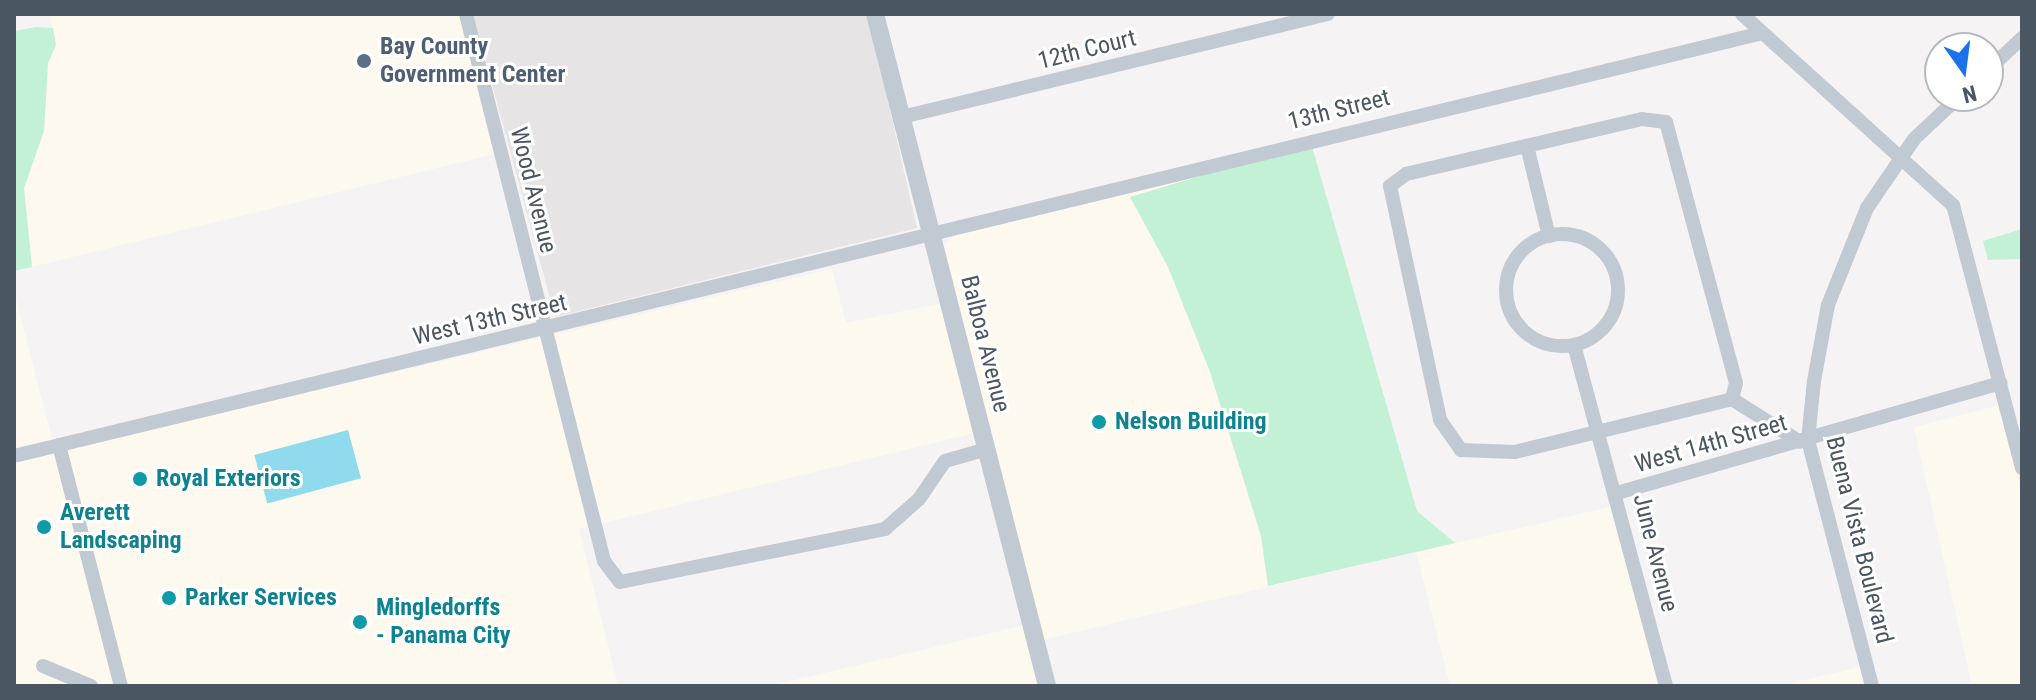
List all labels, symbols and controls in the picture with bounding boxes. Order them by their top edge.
street label: 12th Court [1035,24,1139,76]
north arrow [1924,32,2004,112]
place label: Bay County Government Center [380,33,565,89]
marker: Bay County Government Center [355,52,373,70]
text: N [1960,80,1979,108]
street label: 13th Street [1285,83,1393,137]
street label: Wood Avenue [503,124,563,256]
street label: Balboa Avenue [954,273,1016,415]
street label: West 13th Street [410,288,570,352]
place label: Nelson Building [1115,408,1267,436]
street label: West 14th Street [1632,409,1790,479]
marker: Nelson Building [1090,413,1108,431]
street label: Buena Vista Boulevard [1819,433,1899,647]
place label: Royal Exteriors [156,465,301,493]
marker: Royal Exteriors [131,470,149,488]
street label: June Avenue [1626,491,1684,615]
place label: Averett Landscaping [60,499,182,555]
marker: Averett Landscaping [35,518,53,536]
place label: Parker Services [185,584,337,612]
marker: Parker Services [160,589,178,607]
place label: Mingledorffs - Panama City [376,594,511,650]
marker: Mingledorffs - Panama City [351,613,369,631]

